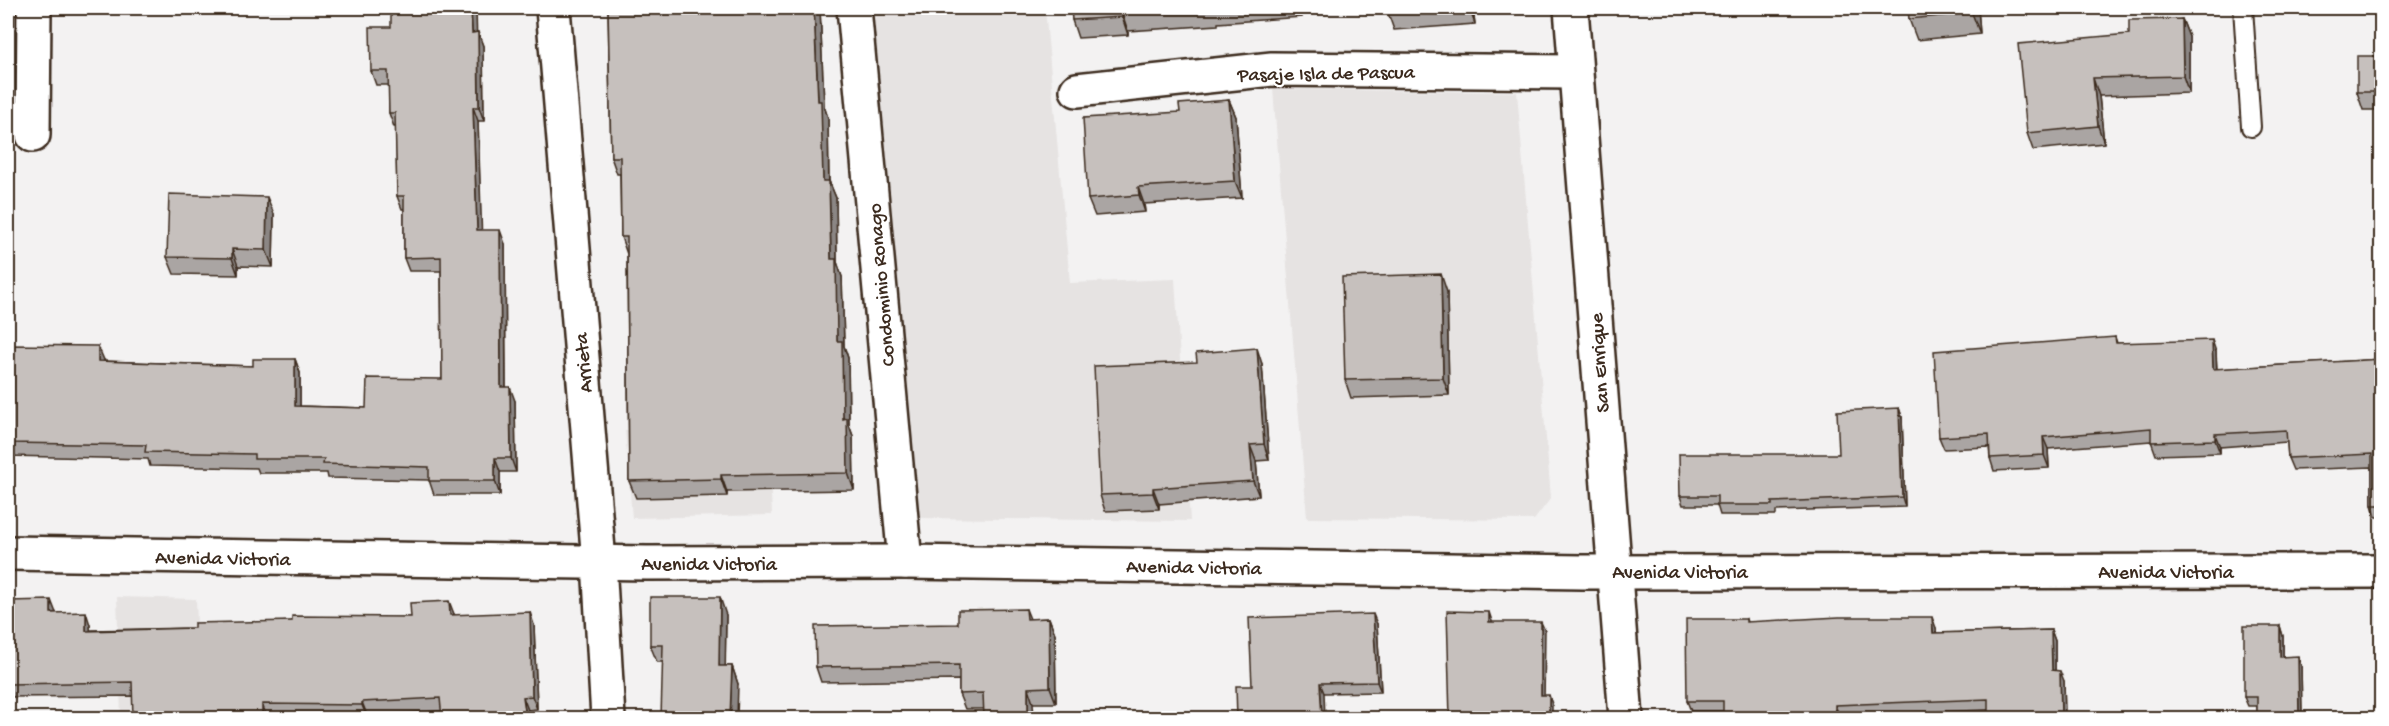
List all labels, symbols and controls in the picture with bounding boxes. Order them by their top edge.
street label: Pasaje Isla de Pascua [1236,62,1416,89]
street label: Condominio Ronago [865,202,902,367]
street label: San Enrique [1586,312,1616,413]
street label: Arrieta [571,331,600,394]
street label: Avenida Victoria [155,548,292,573]
street label: Avenida Victoria [641,555,778,578]
street label: Avenida Victoria [1126,557,1263,582]
street label: Avenida Victoria [1612,563,1749,586]
street label: Avenida Victoria [2098,563,2235,586]

